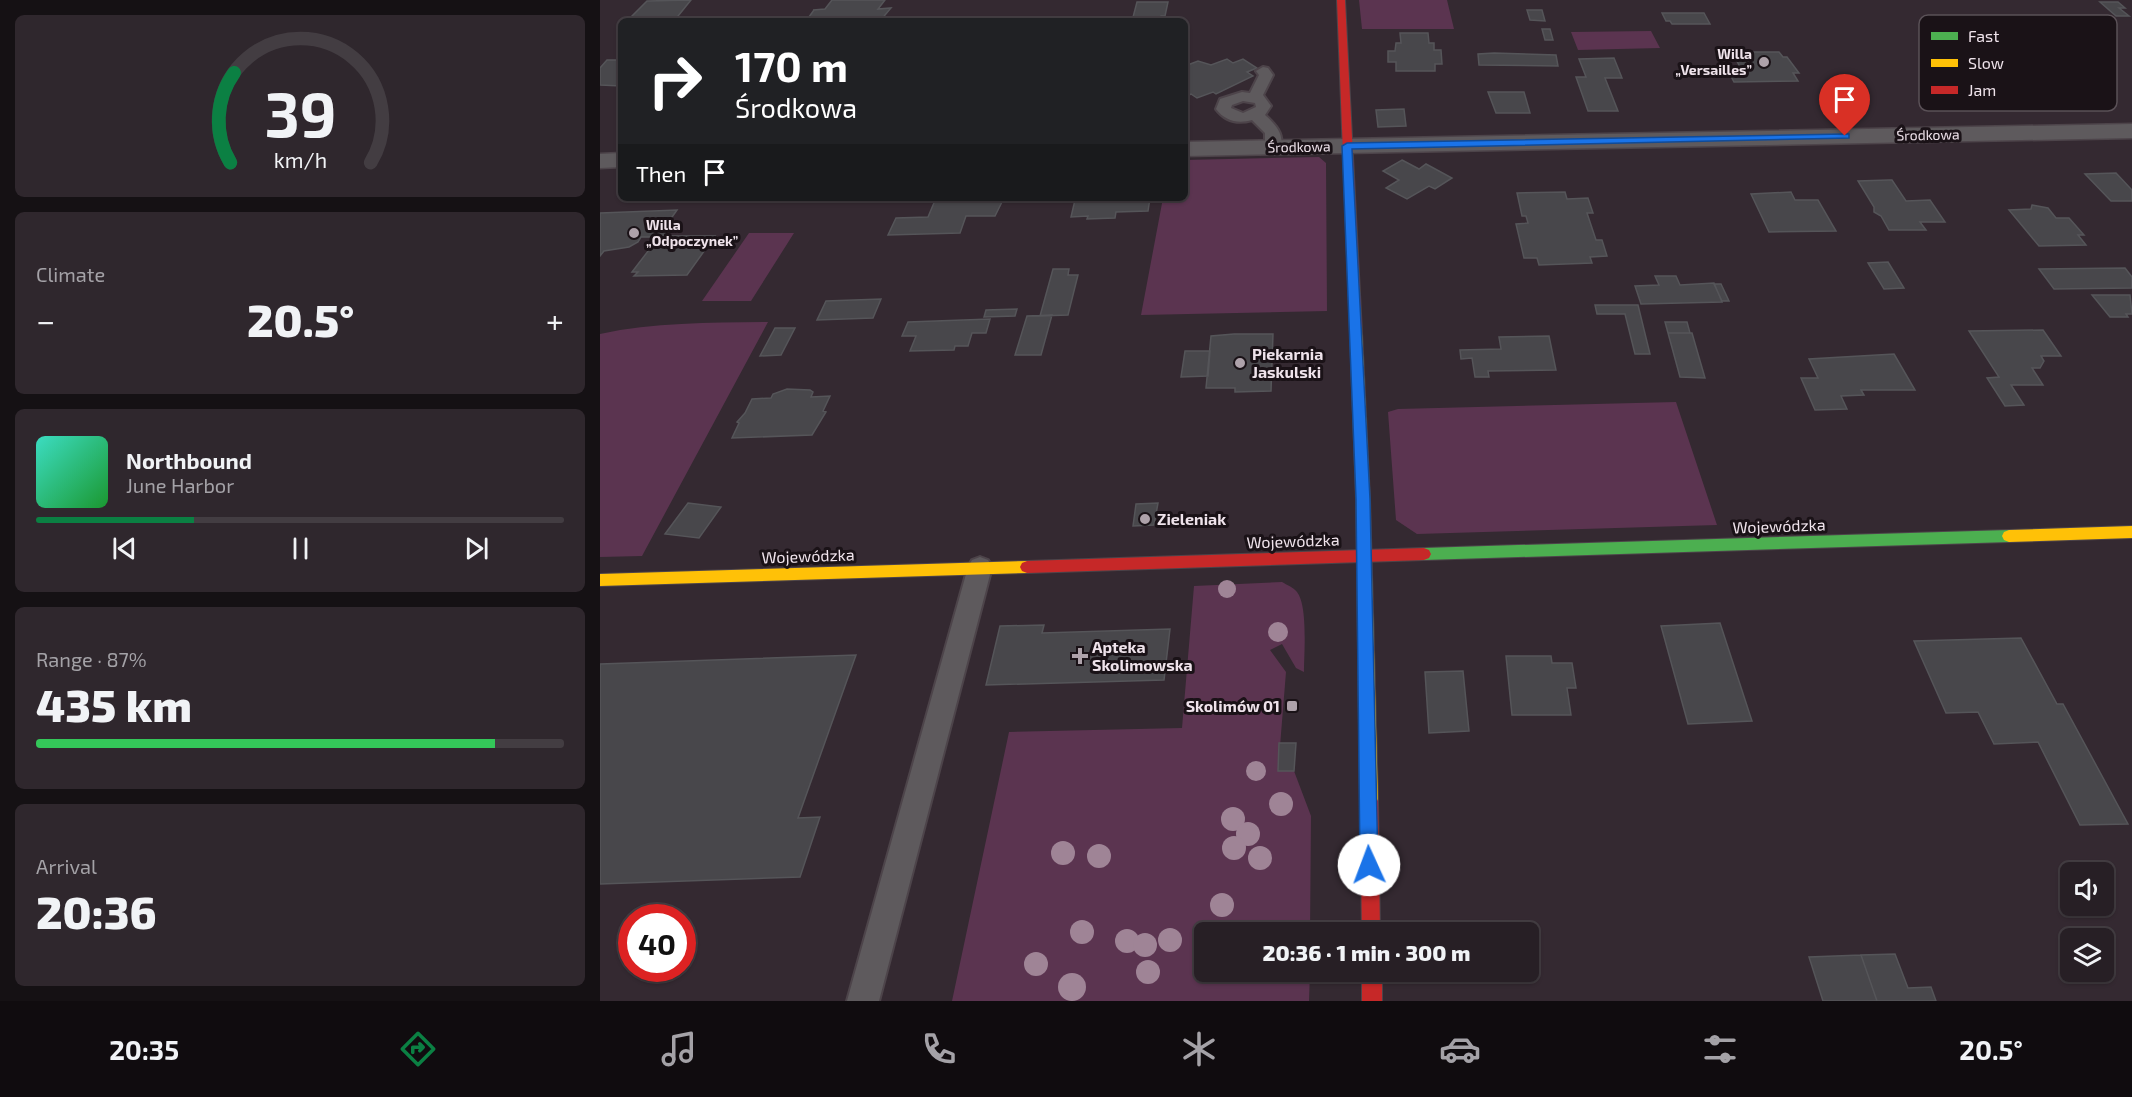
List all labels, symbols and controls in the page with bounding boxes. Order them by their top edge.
legend [1919,15,2117,111]
text: Fast [1968,26,1999,45]
text: 170 m [735,40,848,90]
icon: right [636,42,714,120]
place label: Willa „Versailles” [1675,45,1752,78]
text: Slow [1968,53,2004,72]
marker: Willa „Versailles” [1757,55,1771,69]
pin [1819,74,1870,136]
text: 39 [264,75,336,150]
text: Jam [1968,80,1996,99]
icon: arrive [1828,83,1861,116]
text: Środkowa [735,91,857,123]
street label: Środkowa [1896,125,1960,144]
street label: Środkowa [1267,137,1331,156]
text: km/h [273,147,327,172]
icon: arrive [698,156,731,189]
text: Then [636,160,686,186]
place label: Willa „Odpoczynek” [646,216,738,249]
marker: Willa „Odpoczynek” [627,226,641,240]
text: Climate [36,262,105,286]
text: 20.5° [247,292,354,346]
text: − [36,300,55,340]
text: + [546,300,564,340]
place label: Piekarnia Jaskulski [1252,344,1323,381]
marker: Piekarnia Jaskulski [1233,356,1247,370]
text: Northbound [126,447,252,473]
text: June Harbor [126,473,234,497]
place label: Zieleniak [1157,509,1226,528]
marker: Zieleniak [1138,512,1152,526]
street label: Wojewódzka [1732,514,1826,538]
street label: Wojewódzka [1246,529,1340,553]
icon: previous [108,532,141,565]
icon: pause [284,532,317,565]
icon: next [460,532,493,565]
street label: Wojewódzka [761,544,855,568]
place label: Apteka Skolimowska [1092,637,1193,674]
text: Range · 87% [36,647,147,671]
marker: Apteka Skolimowska [1073,649,1087,663]
text: 435 km [36,677,192,731]
place label: Skolimów 01 [1186,696,1280,715]
marker: Skolimów 01 [1285,699,1299,713]
position arrow [1337,833,1401,897]
text: Arrival [36,854,97,878]
map controls [2060,862,2114,982]
button: sound [2060,862,2114,916]
text: 20:36 [36,884,157,938]
speed limit sign: 40 [618,904,696,982]
button: layers [2060,928,2114,982]
text: 20:36 · 1 min · 300 m [1262,939,1471,965]
icon: directions [397,1028,439,1070]
icon: music [658,1028,700,1070]
icon: phone [918,1028,960,1070]
icon: climate [1178,1028,1220,1070]
icon: car [1439,1028,1481,1070]
icon: filters [1699,1028,1741,1070]
text: 20:35 [109,1033,179,1065]
text: 20.5° [1959,1033,2023,1065]

